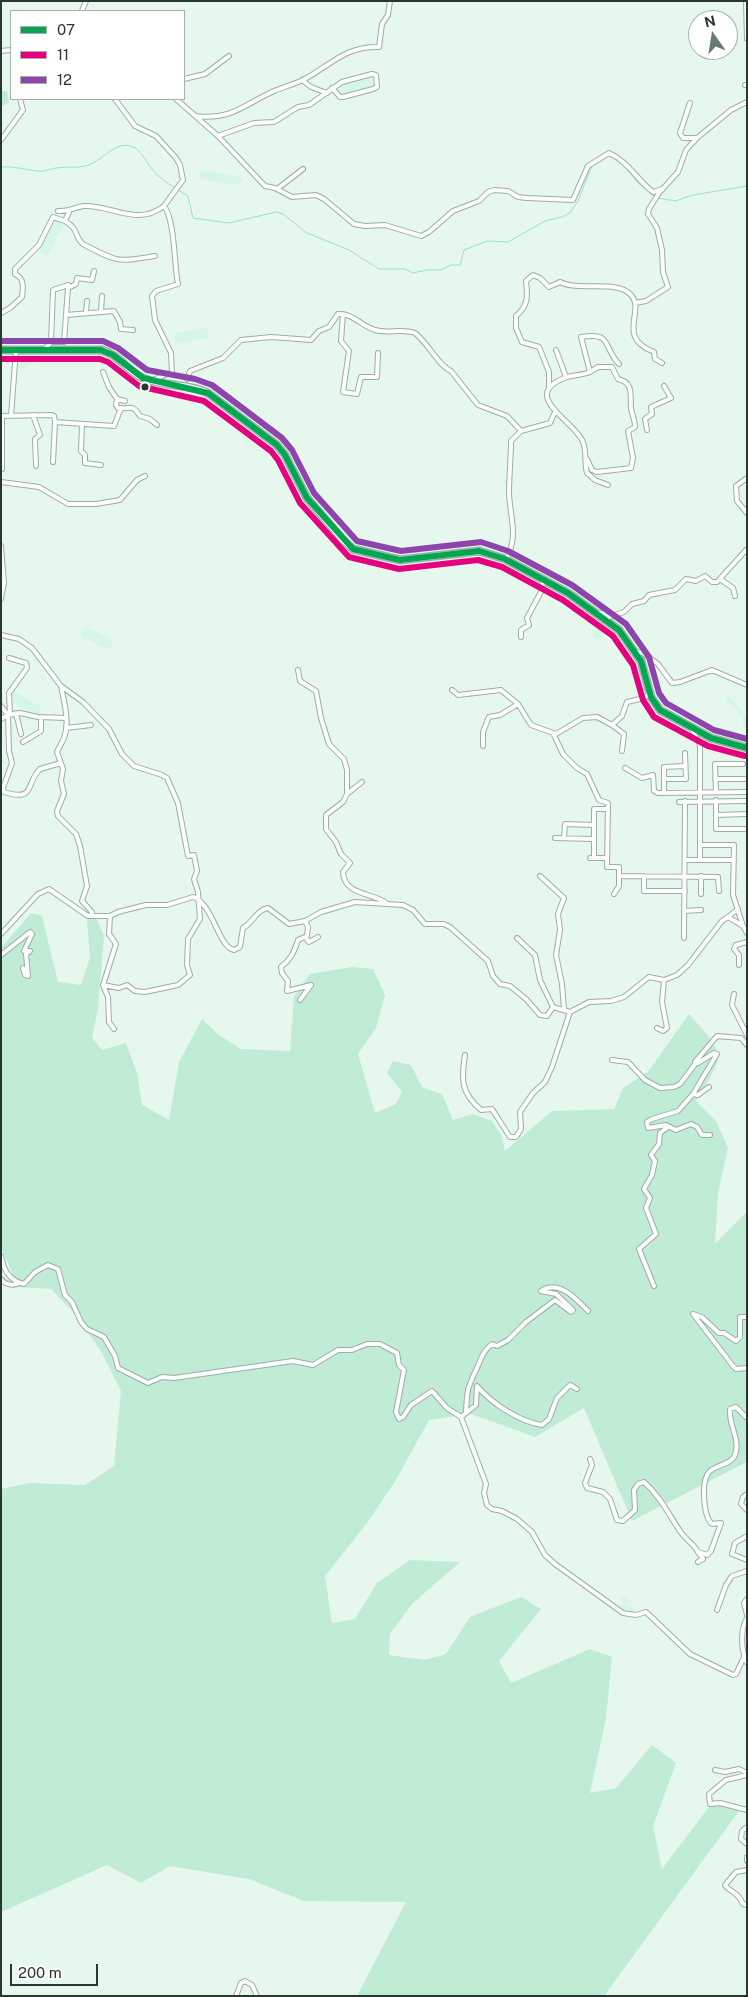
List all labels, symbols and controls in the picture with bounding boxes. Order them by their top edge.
legend [10,10,185,100]
north arrow [688,10,738,60]
text: N [703,12,717,30]
text: 07 [57,21,75,38]
text: 11 [57,46,69,63]
text: 12 [57,71,72,88]
unlabelled marker [140,382,150,392]
scale bar [12,1954,100,1986]
text: 200 m [18,1964,62,1981]

